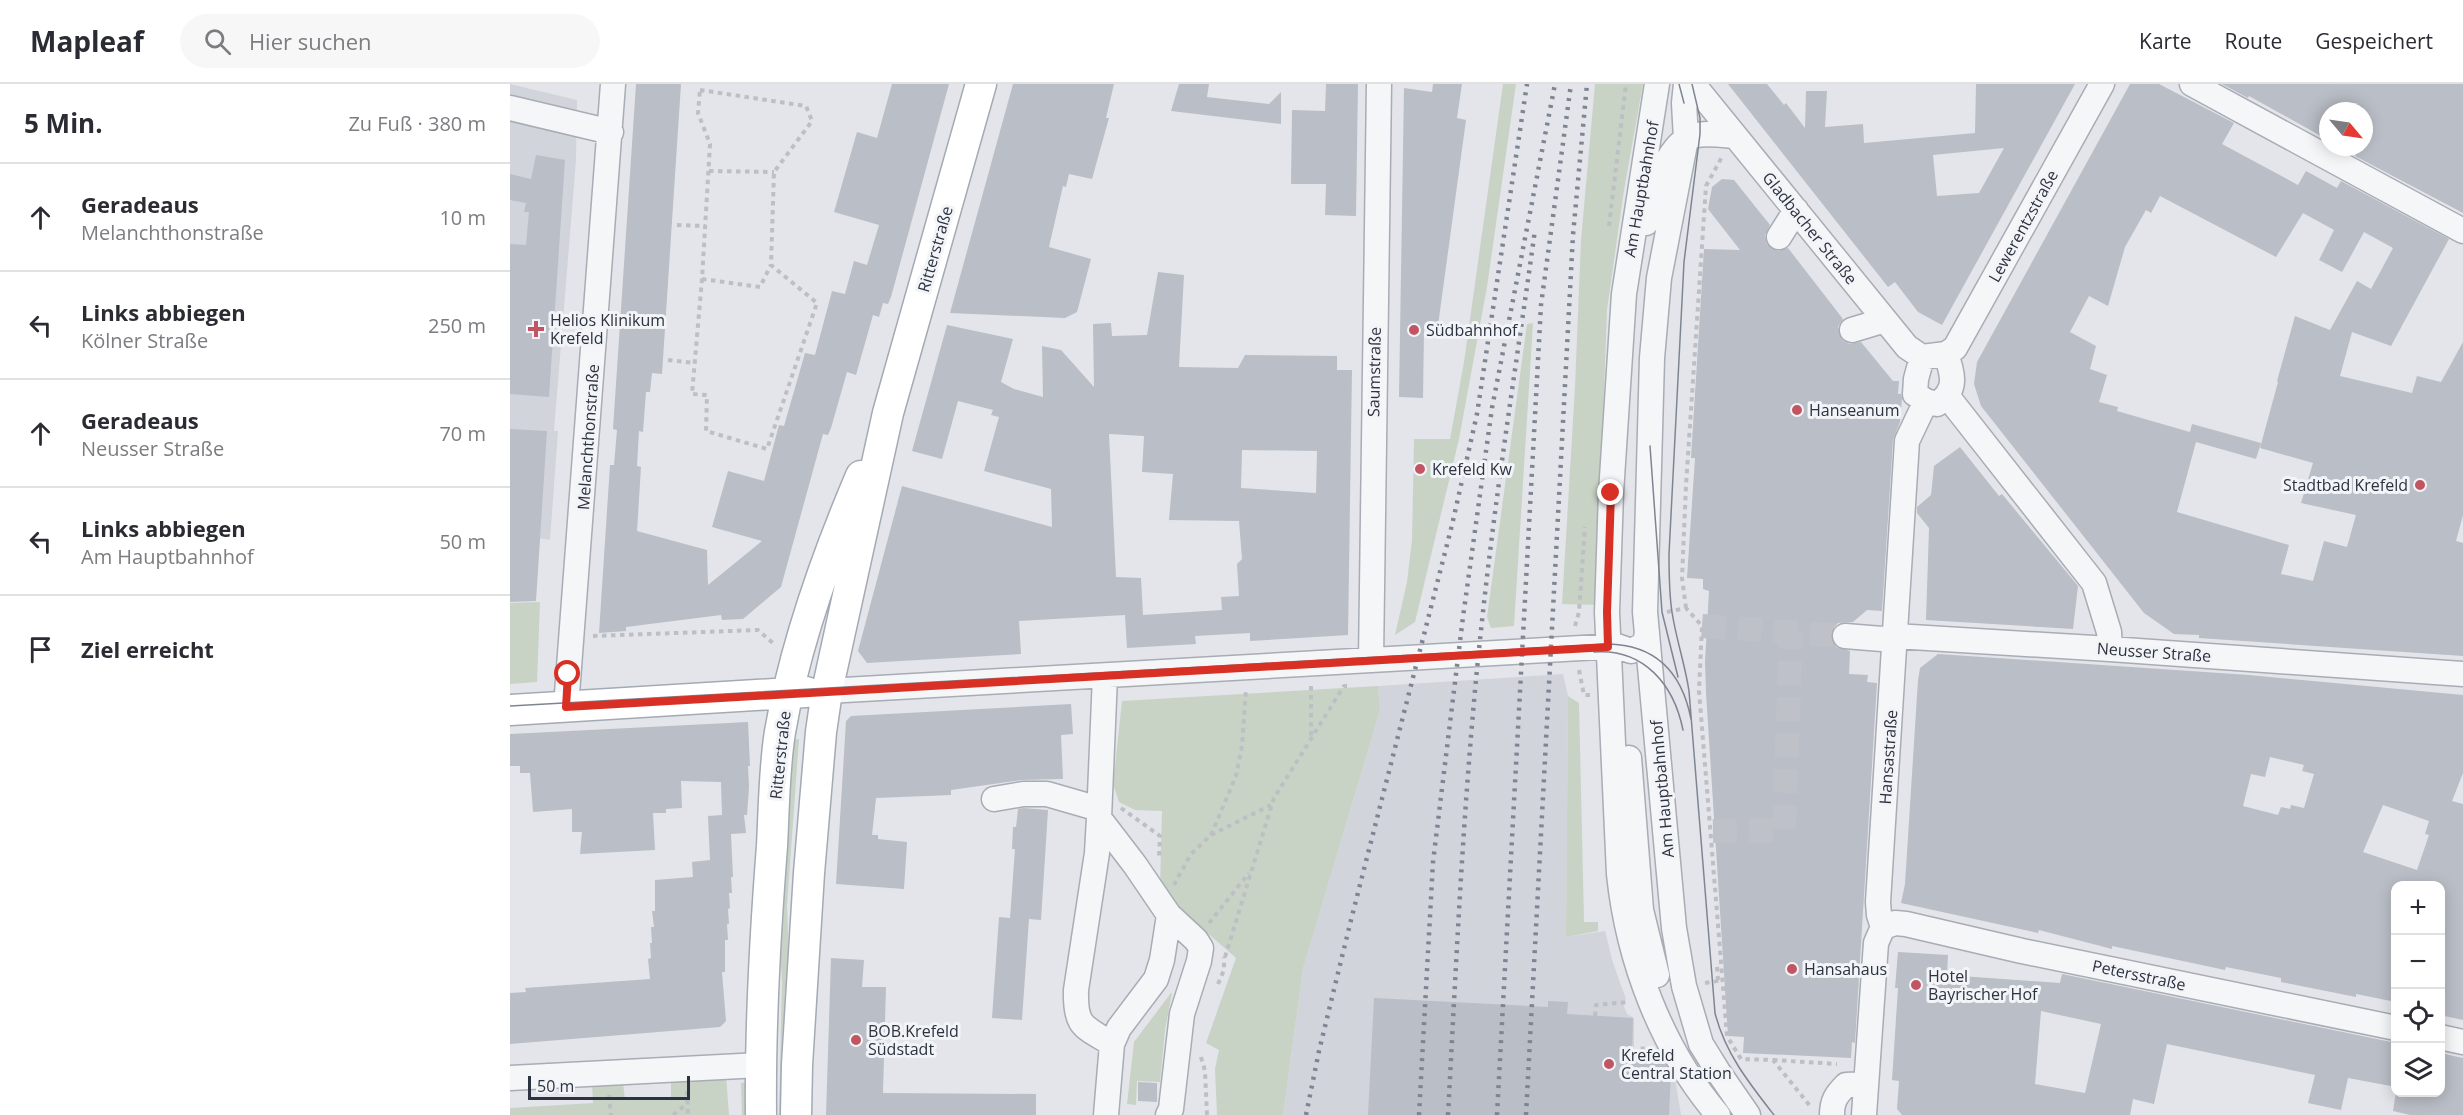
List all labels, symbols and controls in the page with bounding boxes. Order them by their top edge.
search box [180,14,600,68]
text: Mapleaf [30,22,144,60]
icon: search [201,25,234,58]
text: Hier suchen [249,26,372,56]
text: Karte [2139,27,2191,55]
text: Route [2224,27,2282,55]
text: Gespeichert [2315,27,2433,55]
north arrow [2319,102,2373,156]
text: 5 Min. [24,105,103,141]
text: Zu Fuß · 380 m [348,110,486,137]
street label: Am Hauptbahnhof [1618,117,1664,259]
street label: Lewerentzstraße [1983,166,2063,286]
street label: Gladbacher Straße [1758,167,1862,289]
text: Geradeaus [81,189,199,219]
icon: ahead [24,201,57,234]
street label: Ritterstraße [912,203,958,295]
text: 10 m [439,204,486,231]
text: Melanchthonstraße [81,219,264,246]
text: Links abbiegen [81,297,246,327]
icon: left [24,309,57,342]
place label: Helios Klinikum Krefeld [550,309,665,349]
text: 250 m [428,312,486,339]
place label: Südbahnhof [1426,319,1519,341]
marker: Helios Klinikum Krefeld [527,320,545,338]
marker: Südbahnhof [1407,323,1421,337]
text: Kölner Straße [81,327,208,354]
street label: Saumstraße [1362,327,1386,417]
street label: Melanchthonstraße [572,363,604,511]
place label: Hanseanum [1809,399,1899,421]
marker: Hanseanum [1790,403,1804,417]
text: Geradeaus [81,405,199,435]
icon: ahead [24,417,57,450]
text: 70 m [439,420,486,447]
text: Neusser Straße [81,435,224,462]
place label: Krefeld Kw [1432,458,1512,480]
marker: Krefeld Kw [1413,462,1427,476]
place label: Stadtbad Krefeld [2283,474,2408,496]
marker: Stadtbad Krefeld [2413,478,2427,492]
route end [1597,479,1623,505]
text: Links abbiegen [81,513,246,543]
icon: left [24,525,57,558]
text: 50 m [439,528,486,555]
text: Am Hauptbahnhof [81,543,254,570]
icon: arrive [24,633,57,666]
text: Ziel erreicht [81,634,214,664]
street label: Neusser Straße [2096,637,2212,667]
route start [554,660,580,686]
street label: Hansastraße [1874,709,1902,805]
street label: Ritterstraße [764,710,796,800]
street label: Am Hauptbahnhof [1645,718,1679,859]
map controls [2391,881,2445,1097]
button: + [2391,881,2445,935]
button: − [2391,935,2445,989]
street label: Petersstraße [2090,954,2188,996]
place label: Hansahaus [1804,958,1887,980]
marker: Hansahaus [1785,962,1799,976]
place label: Hotel Bayrischer Hof [1928,965,2039,1005]
marker: Hotel Bayrischer Hof [1909,978,1923,992]
button: locate [2391,989,2445,1043]
place label: BOB.Krefeld Südstadt [868,1020,959,1060]
marker: BOB.Krefeld Südstadt [849,1033,863,1047]
button: layers [2391,1043,2445,1097]
place label: Krefeld Central Station [1621,1044,1732,1084]
marker: Krefeld Central Station [1602,1057,1616,1071]
scale bar [528,1073,690,1100]
text: 50 m [537,1075,574,1097]

